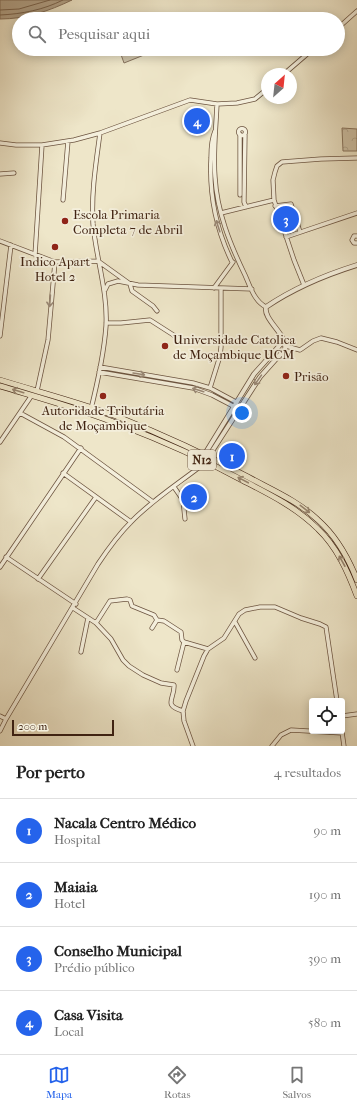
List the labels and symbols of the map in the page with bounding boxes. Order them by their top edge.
north arrow [261,68,297,104]
pin: 4 [184,106,210,136]
pin: 3 [273,204,299,234]
place label: Escola Primaria Completa 7 de Abril [73,207,183,237]
marker: Escola Primaria Completa 7 de Abril [60,216,70,226]
one-way arrow [214,220,221,233]
marker: Indico Apart Hotel 2 [50,242,60,252]
place label: Indico Apart Hotel 2 [20,254,90,284]
one-way arrow [47,294,54,307]
place label: Universidade Catolica de Moçambique UCM [173,332,296,363]
marker: Universidade Catolica de Moçambique UCM [160,341,170,351]
place label: Prisão [294,369,329,384]
one-way arrow [132,370,145,378]
marker: Prisão [281,371,291,381]
one-way arrow [254,374,262,385]
one-way arrow [192,386,205,393]
one-way arrow [12,387,25,394]
marker: Autoridade Tributária de Moçambique [98,391,108,401]
place label: Autoridade Tributária de Moçambique [41,403,165,434]
your location [232,403,252,423]
pin: 1 [219,441,245,471]
road number: N12 [188,450,216,470]
one-way arrow [237,476,249,484]
pin: 2 [181,482,207,512]
one-way arrow [300,505,311,514]
one-way arrow [337,555,345,567]
scale bar [12,718,114,737]

